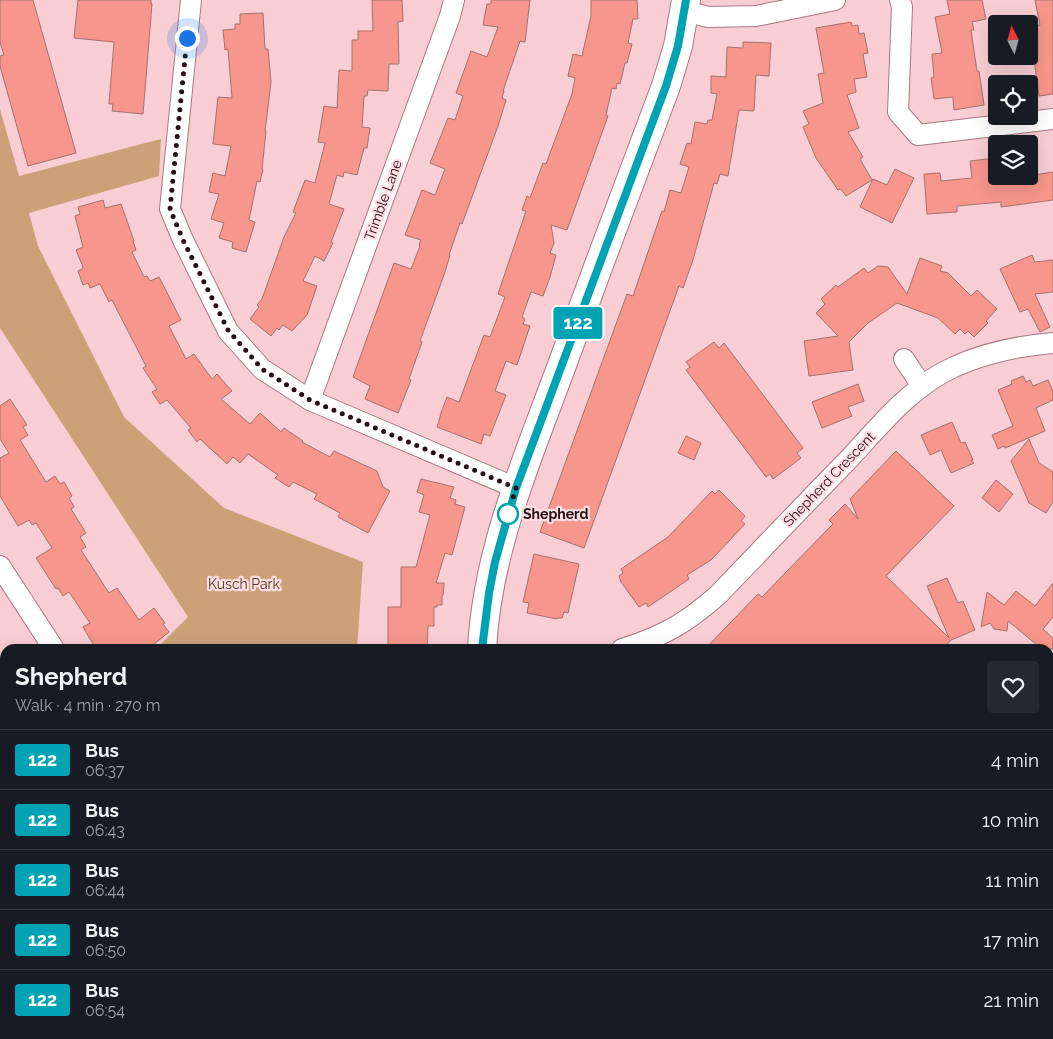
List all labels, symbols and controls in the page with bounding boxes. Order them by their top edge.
north arrow [988,15,1038,65]
map controls [988,15,1038,185]
your location [175,26,200,51]
button: locate [988,75,1038,125]
button: layers [988,135,1038,185]
street label: Trimble Lane [361,158,405,242]
line badge: 122 [549,307,607,339]
text: 122 [563,312,593,333]
street label: Shepherd Crescent [780,428,878,529]
marker: Shepherd [497,503,519,525]
place label: Shepherd [523,506,589,522]
park label: Kusch Park [208,576,281,592]
button: heart [987,661,1039,713]
text: Shepherd [15,662,127,691]
text: Walk · 4 min · 270 m [15,696,161,715]
text: Bus [85,739,119,761]
text: 122 [28,749,57,770]
text: 4 min [991,749,1039,771]
text: 06:37 [85,761,124,780]
text: Bus [85,799,119,821]
text: 122 [28,809,57,830]
text: 10 min [982,809,1039,831]
text: 06:43 [85,821,125,840]
text: Bus [85,859,119,881]
text: 122 [28,869,57,890]
text: 11 min [985,869,1039,891]
text: 06:44 [85,881,125,900]
text: Bus [85,919,119,941]
text: 122 [28,929,57,950]
text: 17 min [983,929,1039,951]
text: 06:50 [85,941,126,960]
text: Bus [85,979,119,1001]
text: 122 [28,989,57,1010]
text: 21 min [983,989,1039,1011]
text: 06:54 [85,1001,125,1020]

